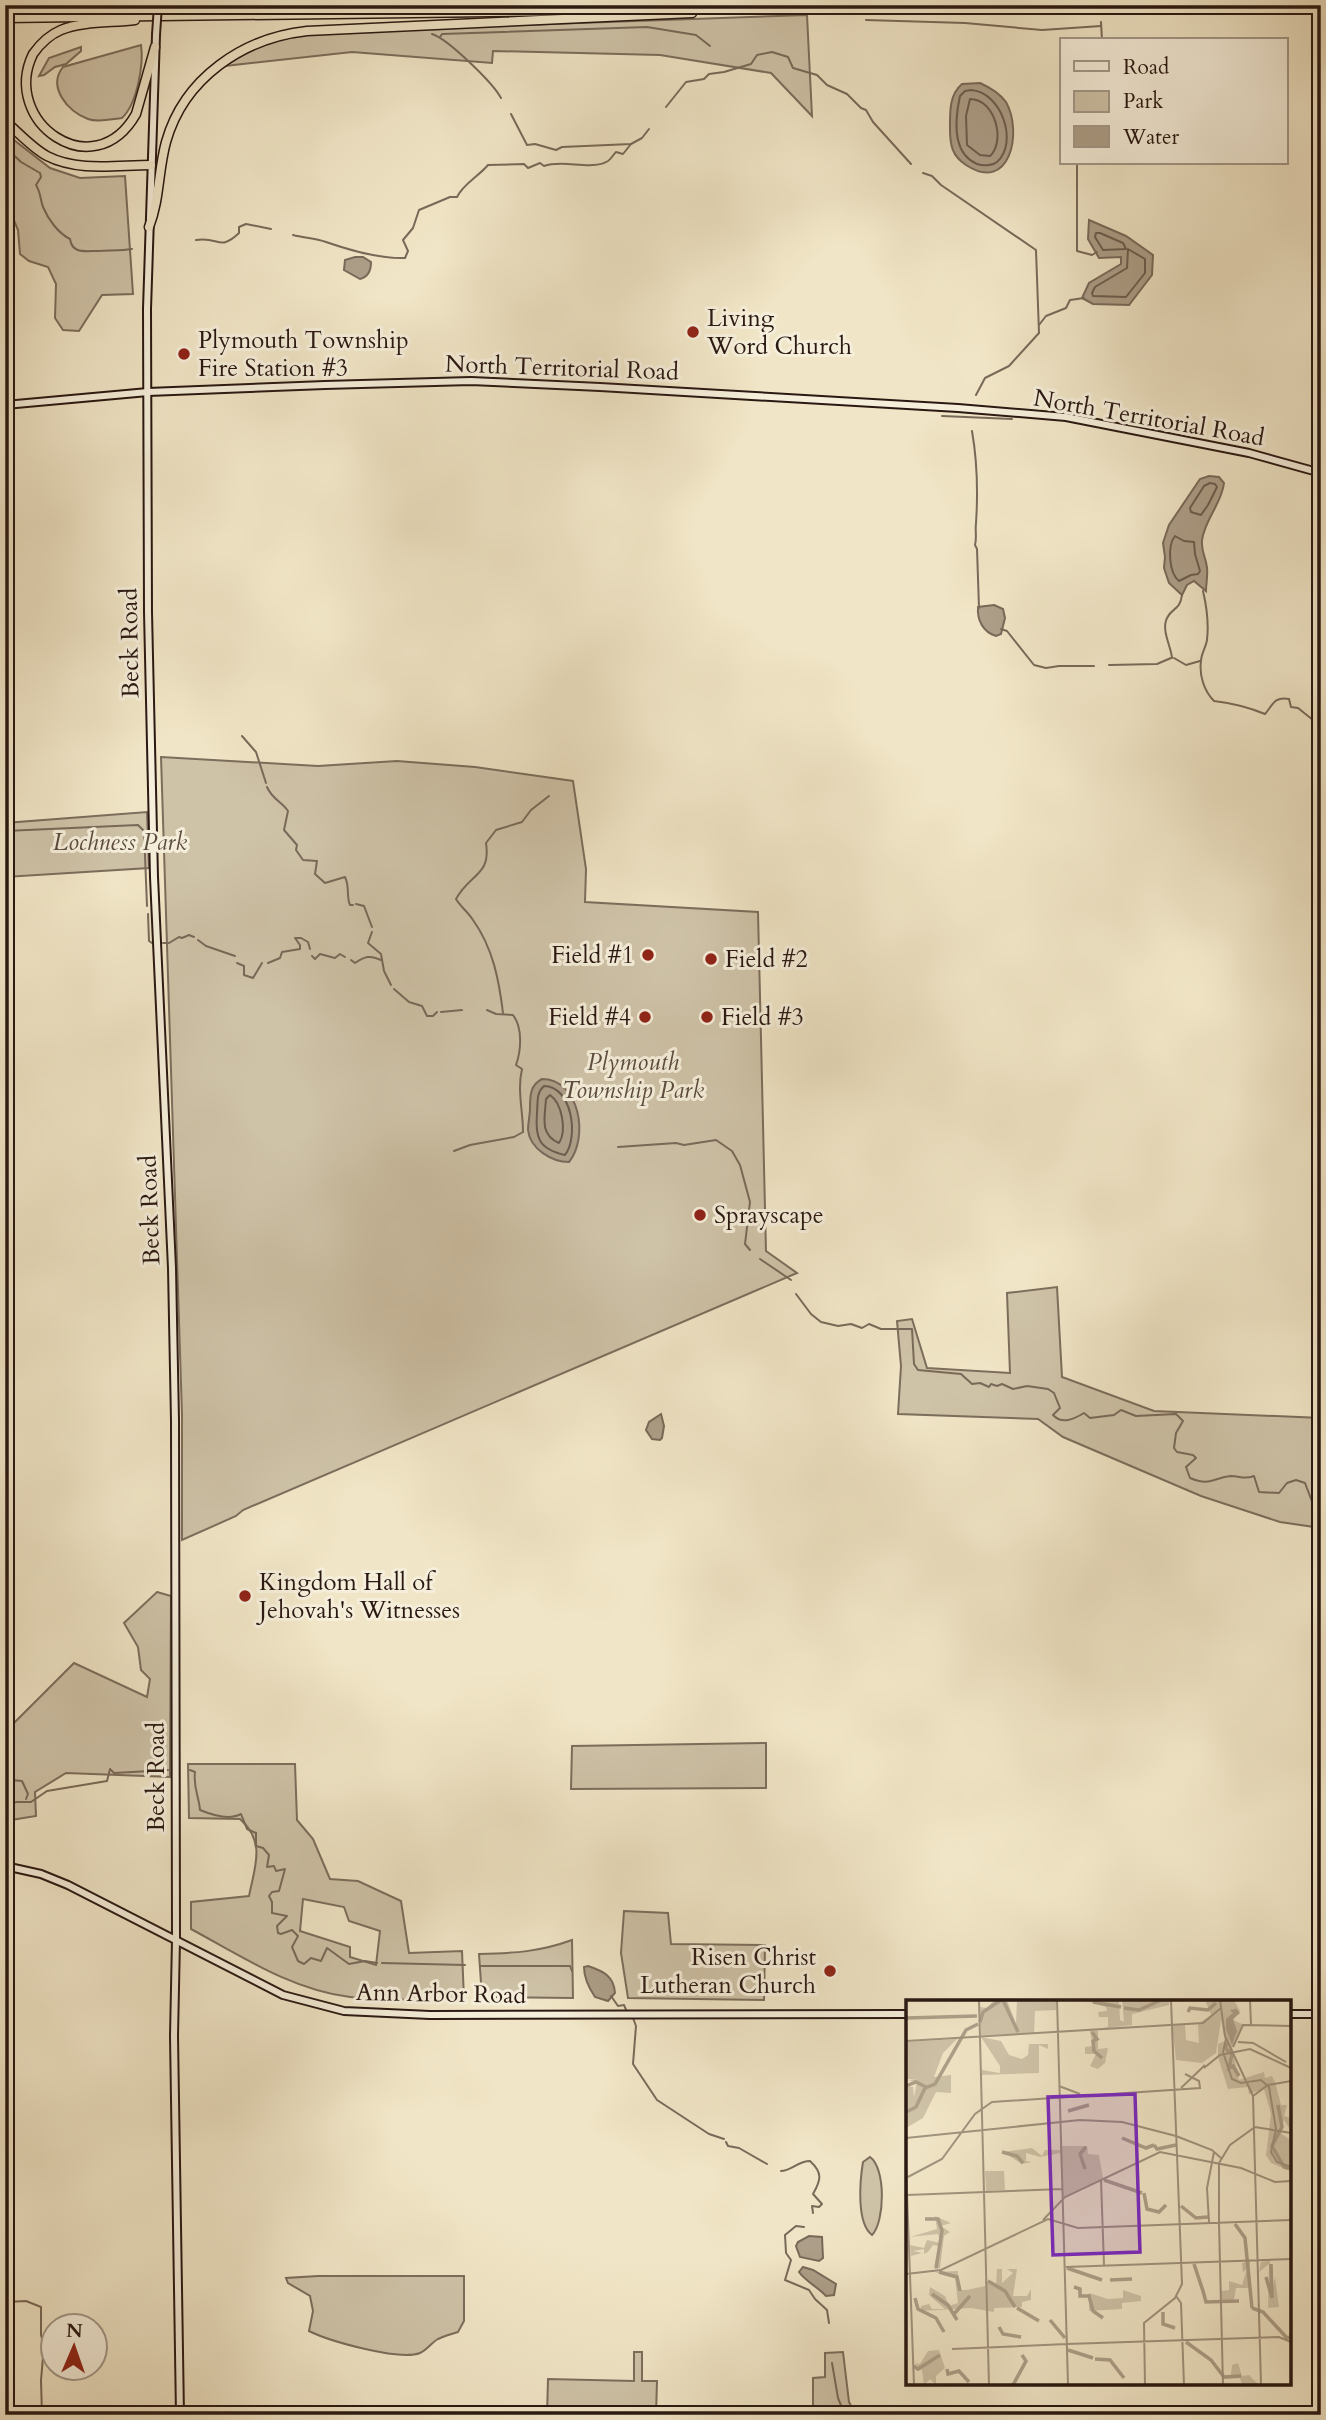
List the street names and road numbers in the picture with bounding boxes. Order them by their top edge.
street label: North Territorial Road [445,347,680,389]
street label: North Territorial Road [1031,381,1267,455]
street label: Beck Road [113,587,147,698]
street label: Beck Road [132,1154,168,1266]
street label: Beck Road [140,1722,173,1832]
street label: Ann Arbor Road [356,1976,527,2012]

